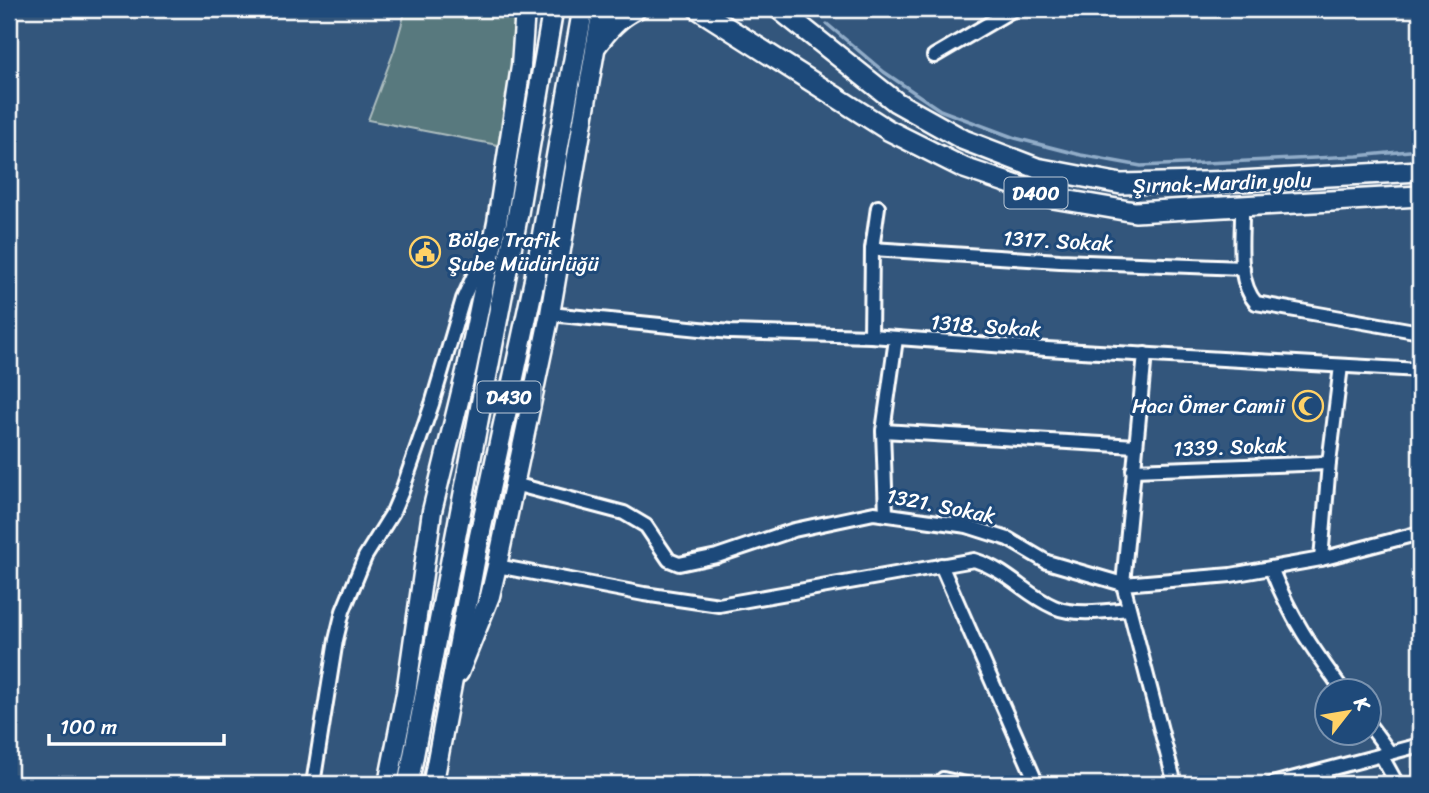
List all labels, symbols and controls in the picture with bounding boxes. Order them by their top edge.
street label: Şırnak-Mardin yolu [1132,161,1313,205]
road number: D400 [1004,178,1068,209]
street label: 1317. Sokak [1002,219,1114,263]
place label: Bölge Trafik Şube Müdürlüğü [448,221,599,283]
public building icon: Bölge Trafik Şube Müdürlüğü [408,235,442,269]
street label: 1318. Sokak [929,303,1043,349]
road number: D430 [477,382,540,412]
place label: Hacı Ömer Camii [1132,387,1286,425]
mosque icon: Hacı Ömer Camii [1291,389,1325,423]
street label: 1339. Sokak [1173,426,1287,468]
street label: 1321. Sokak [883,477,999,535]
north arrow [1314,678,1384,748]
text: K [1345,689,1380,718]
scale bar [49,702,224,746]
text: 100 m [60,708,117,746]

